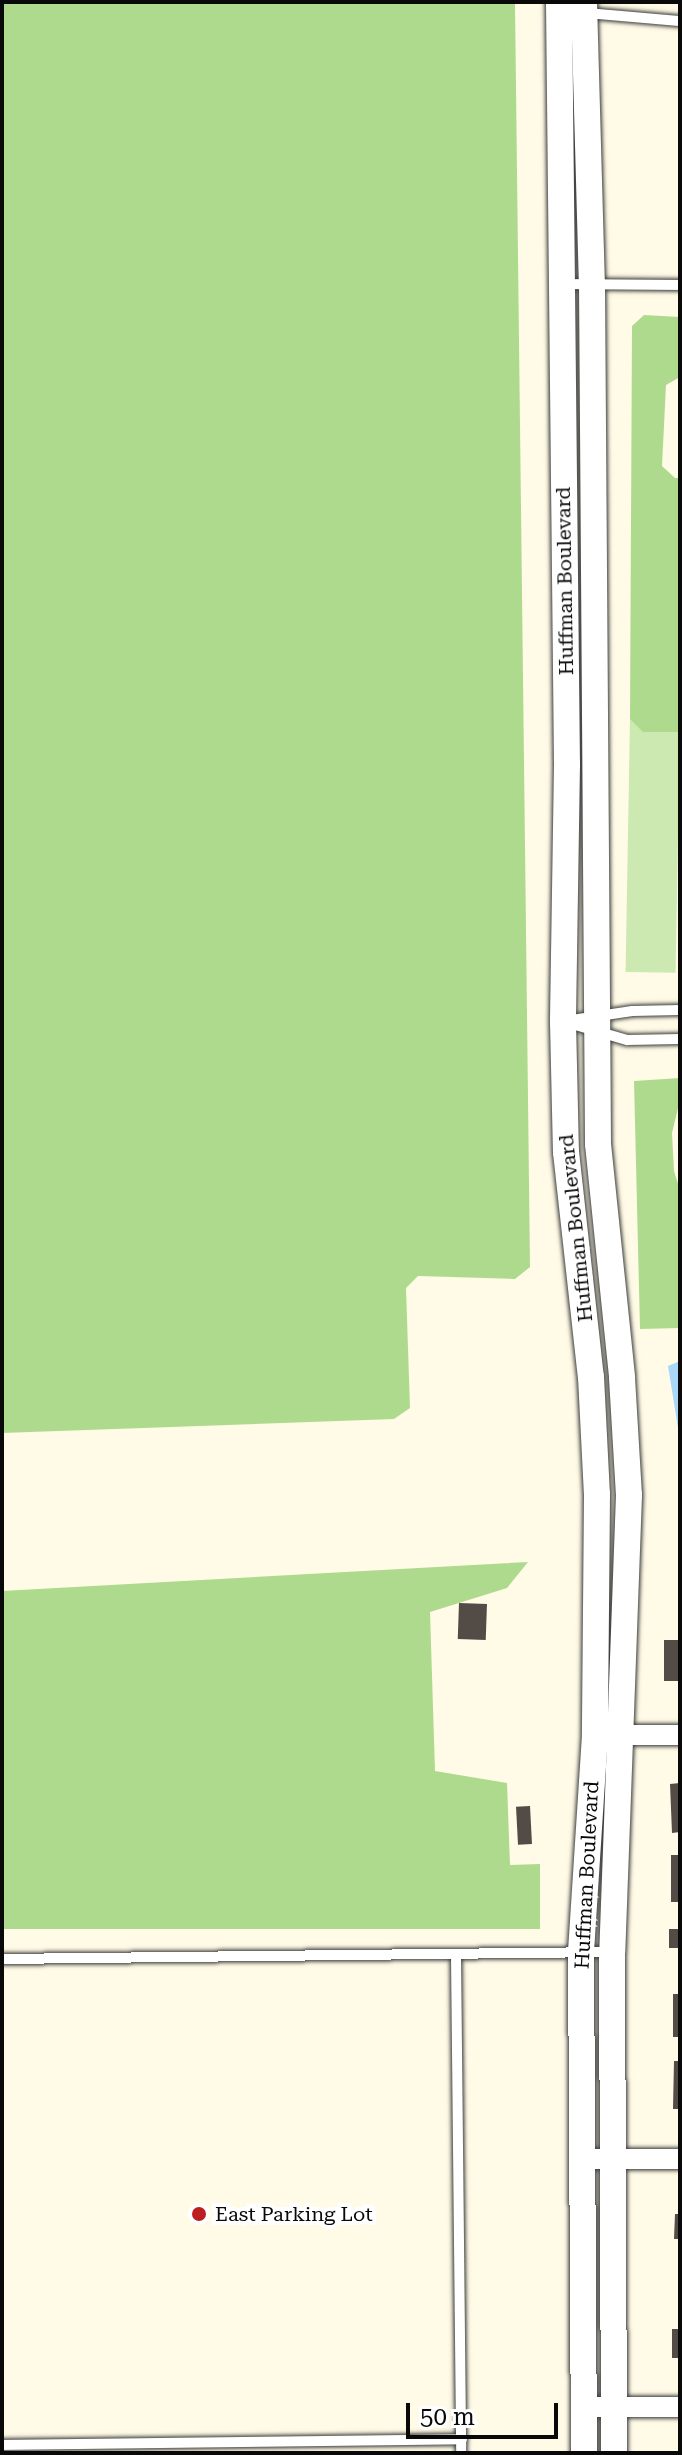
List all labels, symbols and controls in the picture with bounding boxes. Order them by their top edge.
street label: Huffman Boulevard [551,487,579,675]
street label: Huffman Boulevard [554,1133,598,1323]
street label: Huffman Boulevard [570,1780,604,1970]
place label: East Parking Lot [215,2202,373,2226]
marker: East Parking Lot [190,2205,208,2223]
scale bar [410,2387,562,2437]
text: 50 m [420,2403,475,2431]

